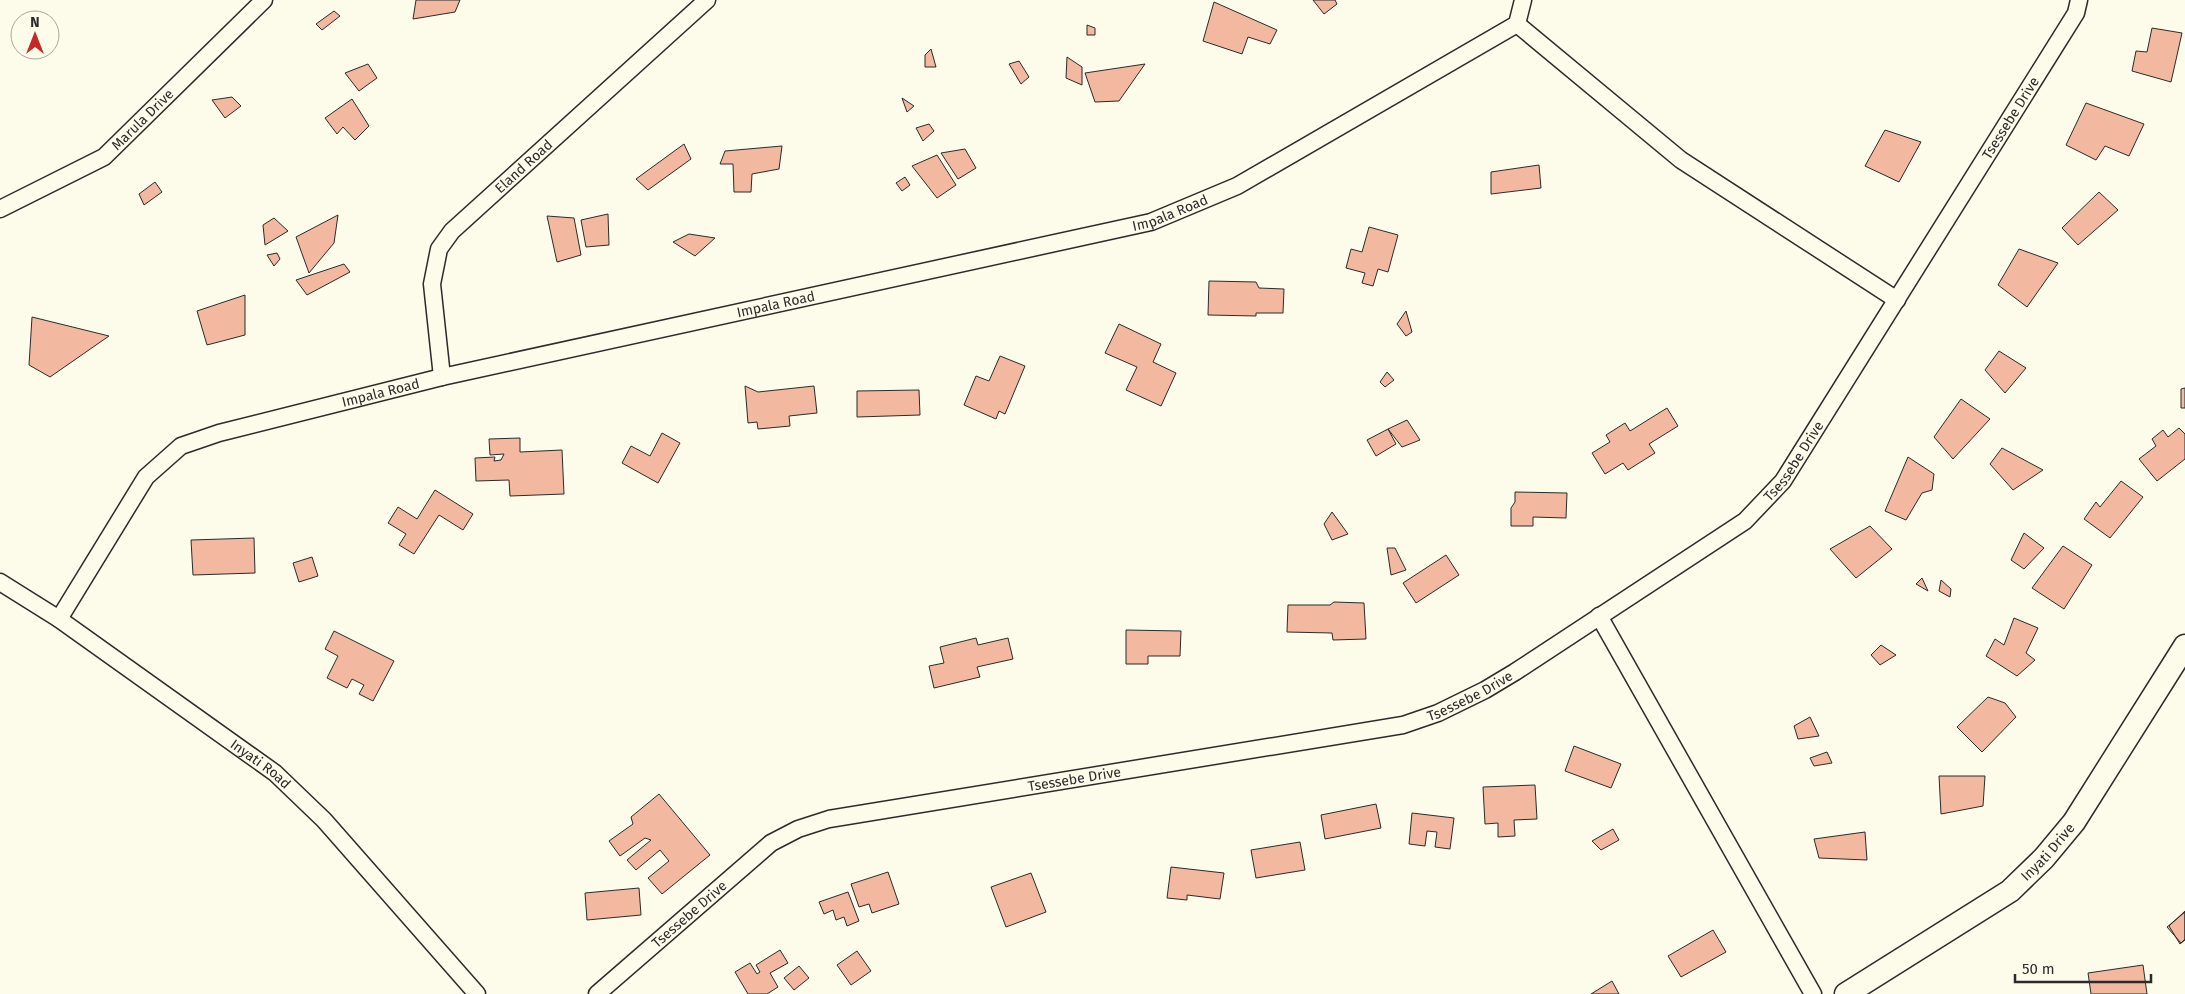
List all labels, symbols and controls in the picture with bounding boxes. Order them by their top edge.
north arrow [10,10,60,60]
text: N [30,14,40,31]
street label: Tsessebe Drive [1979,74,2043,162]
street label: Marula Drive [108,86,177,154]
street label: Eland Road [492,136,556,197]
street label: Impala Road [1131,191,1210,235]
street label: Impala Road [735,288,817,321]
street label: Impala Road [340,375,421,411]
street label: Tsessebe Drive [1760,418,1827,505]
street label: Tsessebe Drive [1425,667,1516,725]
street label: Inyati Road [227,736,294,793]
street label: Tsessebe Drive [1027,763,1122,795]
street label: Inyati Drive [2018,820,2078,885]
street label: Tsessebe Drive [648,877,730,952]
scale bar [2015,952,2151,984]
text: 50 m [2022,960,2055,978]

